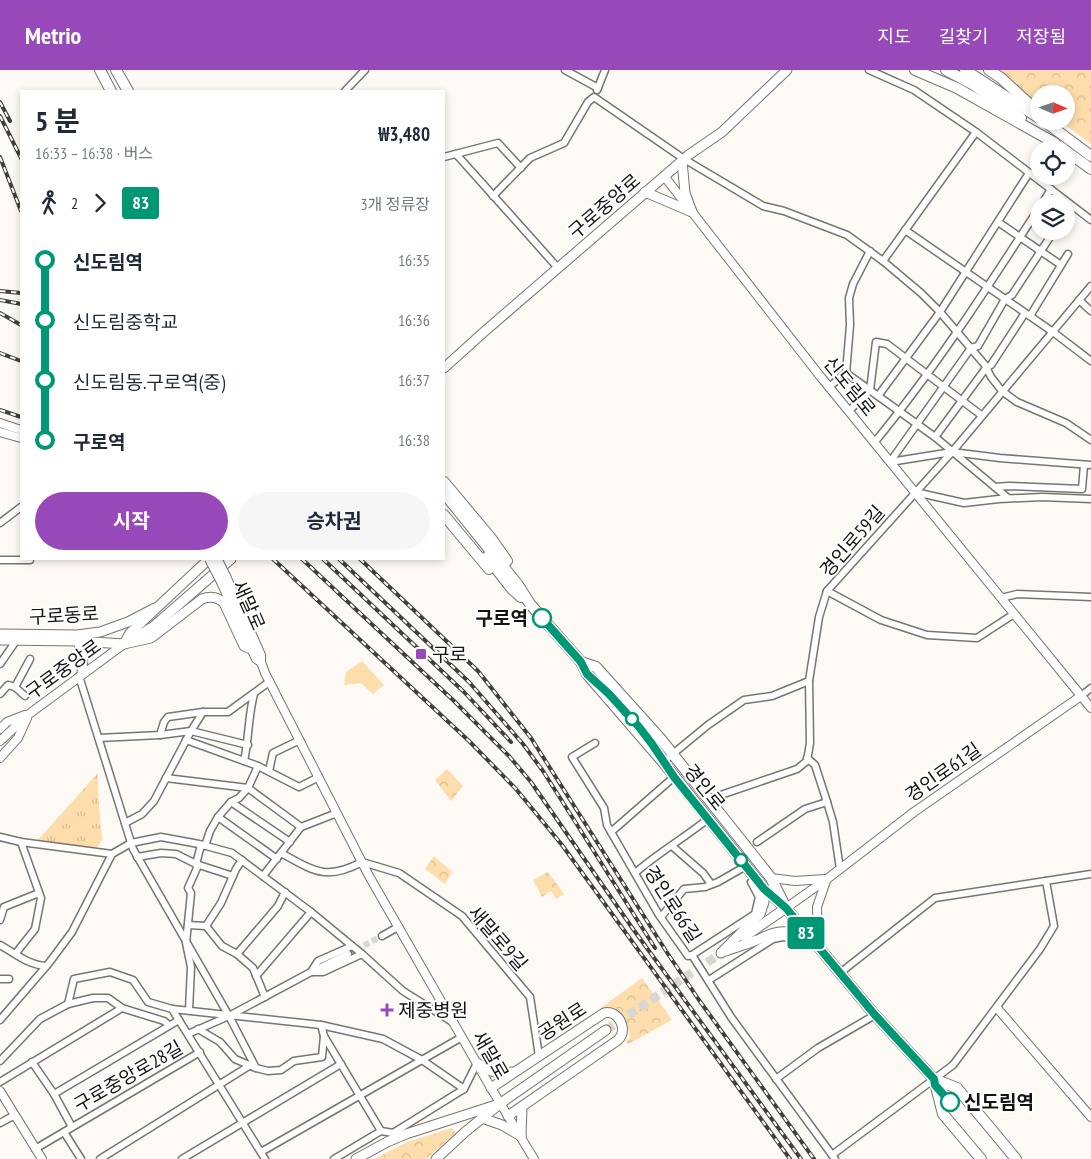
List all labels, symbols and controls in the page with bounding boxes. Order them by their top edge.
text: Metrio [25,20,81,51]
text: 지도 [878,25,911,48]
text: 길찾기 [939,25,988,48]
text: 저장됨 [1016,25,1066,48]
north arrow [1030,85,1075,130]
map controls [1030,85,1075,240]
text: 5 분 [35,102,80,139]
text: ₩3,480 [378,122,430,146]
button: locate [1030,140,1075,185]
text: 16:33 – 16:38 · 버스 [35,143,153,163]
street label: 구로중앙로 [563,168,645,244]
icon: walk [35,189,63,217]
icon: forward [86,189,114,217]
text: 83 [132,191,149,214]
text: 2 [71,193,78,213]
text: 3개 정류장 [361,194,430,214]
button: layers [1030,195,1075,240]
text: 신도림역 [73,250,143,274]
text: 16:35 [398,250,430,270]
text: 신도림중학교 [73,310,178,334]
text: 16:36 [398,310,430,330]
street label: 신도림로 [819,351,881,421]
text: 신도림동.구로역(중) [73,370,225,394]
text: 16:37 [398,370,430,390]
text: 구로역 [73,430,125,454]
text: 16:38 [398,430,430,450]
button: 시작 [35,492,228,550]
button: 승차권 [238,492,430,550]
street label: 경인로59길 [814,500,890,582]
street label: 새말로 [227,576,271,634]
street label: 구로동로 [28,601,100,629]
place label: 구로역 [476,606,528,630]
marker: 구로역 [532,608,552,628]
street label: 구로중앙로 [21,634,105,704]
place label: 구로 [432,642,467,666]
marker: 구로 [414,647,428,661]
unlabelled marker [625,712,639,726]
street label: 경인로61길 [900,737,986,807]
street label: 경인로 [679,759,731,815]
unlabelled marker [734,853,748,867]
street label: 경인로66길 [639,861,707,947]
street label: 새말로9길 [463,901,533,975]
line badge: 83 [784,917,828,949]
text: 83 [797,921,815,944]
street label: 공원로 [533,997,591,1045]
place label: 제중병원 [398,998,468,1022]
marker: 제중병원 [380,1003,394,1017]
street label: 새말로 [467,1026,515,1084]
street label: 구로중앙로28길 [69,1035,187,1117]
place label: 신도림역 [964,1090,1034,1114]
marker: 신도림역 [940,1092,960,1112]

